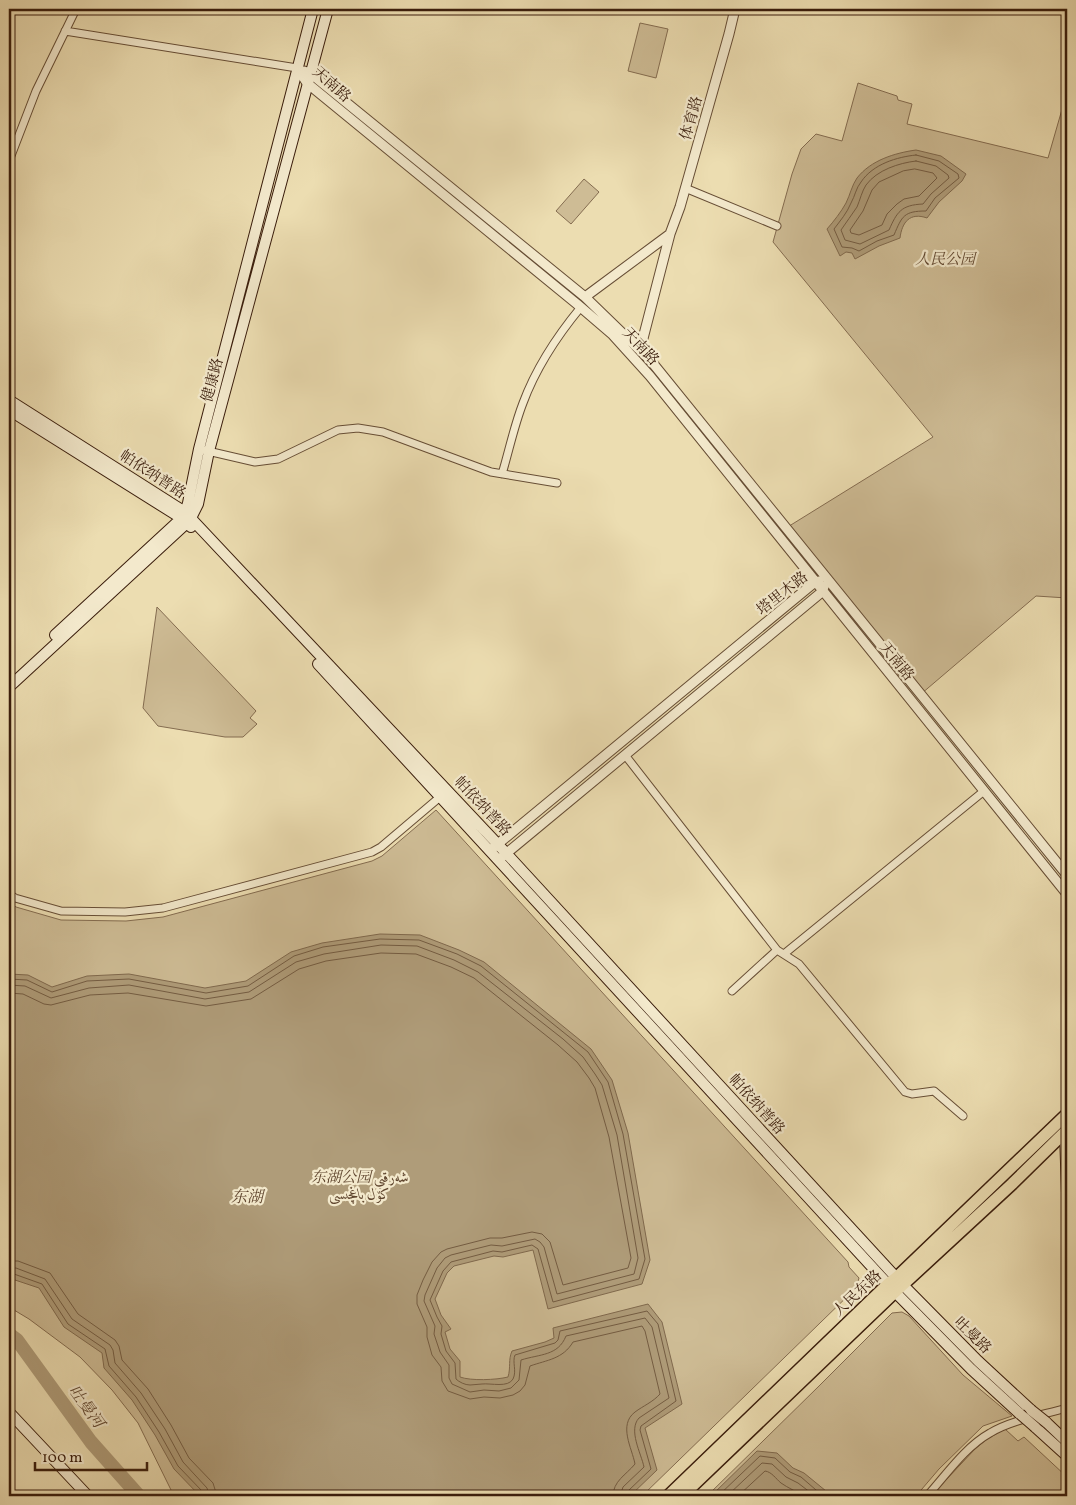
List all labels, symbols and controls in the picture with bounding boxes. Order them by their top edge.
street label: 天南路 [307,62,355,108]
street label: 体育路 [676,94,709,143]
park label: 人民公园 [915,250,977,271]
street label: 天南路 [617,323,663,371]
street label: 健康路 [197,356,229,405]
street label: 帕依纳普路 [115,446,189,504]
street label: 塔里木路 [753,567,813,621]
street label: 天南路 [874,638,918,686]
street label: 帕依纳普路 [449,772,515,842]
street label: 帕依纳普路 [723,1070,789,1140]
park label: 东湖公园 شەرقىي كۆل باغچىسى [311,1168,409,1206]
water label: 东湖 [231,1187,266,1209]
street label: 人民东路 [829,1266,887,1322]
street label: 吐曼路 [949,1313,995,1359]
water label: 吐曼河 [62,1381,110,1435]
scale bar [35,1440,148,1472]
text: 100 m [42,1448,82,1469]

